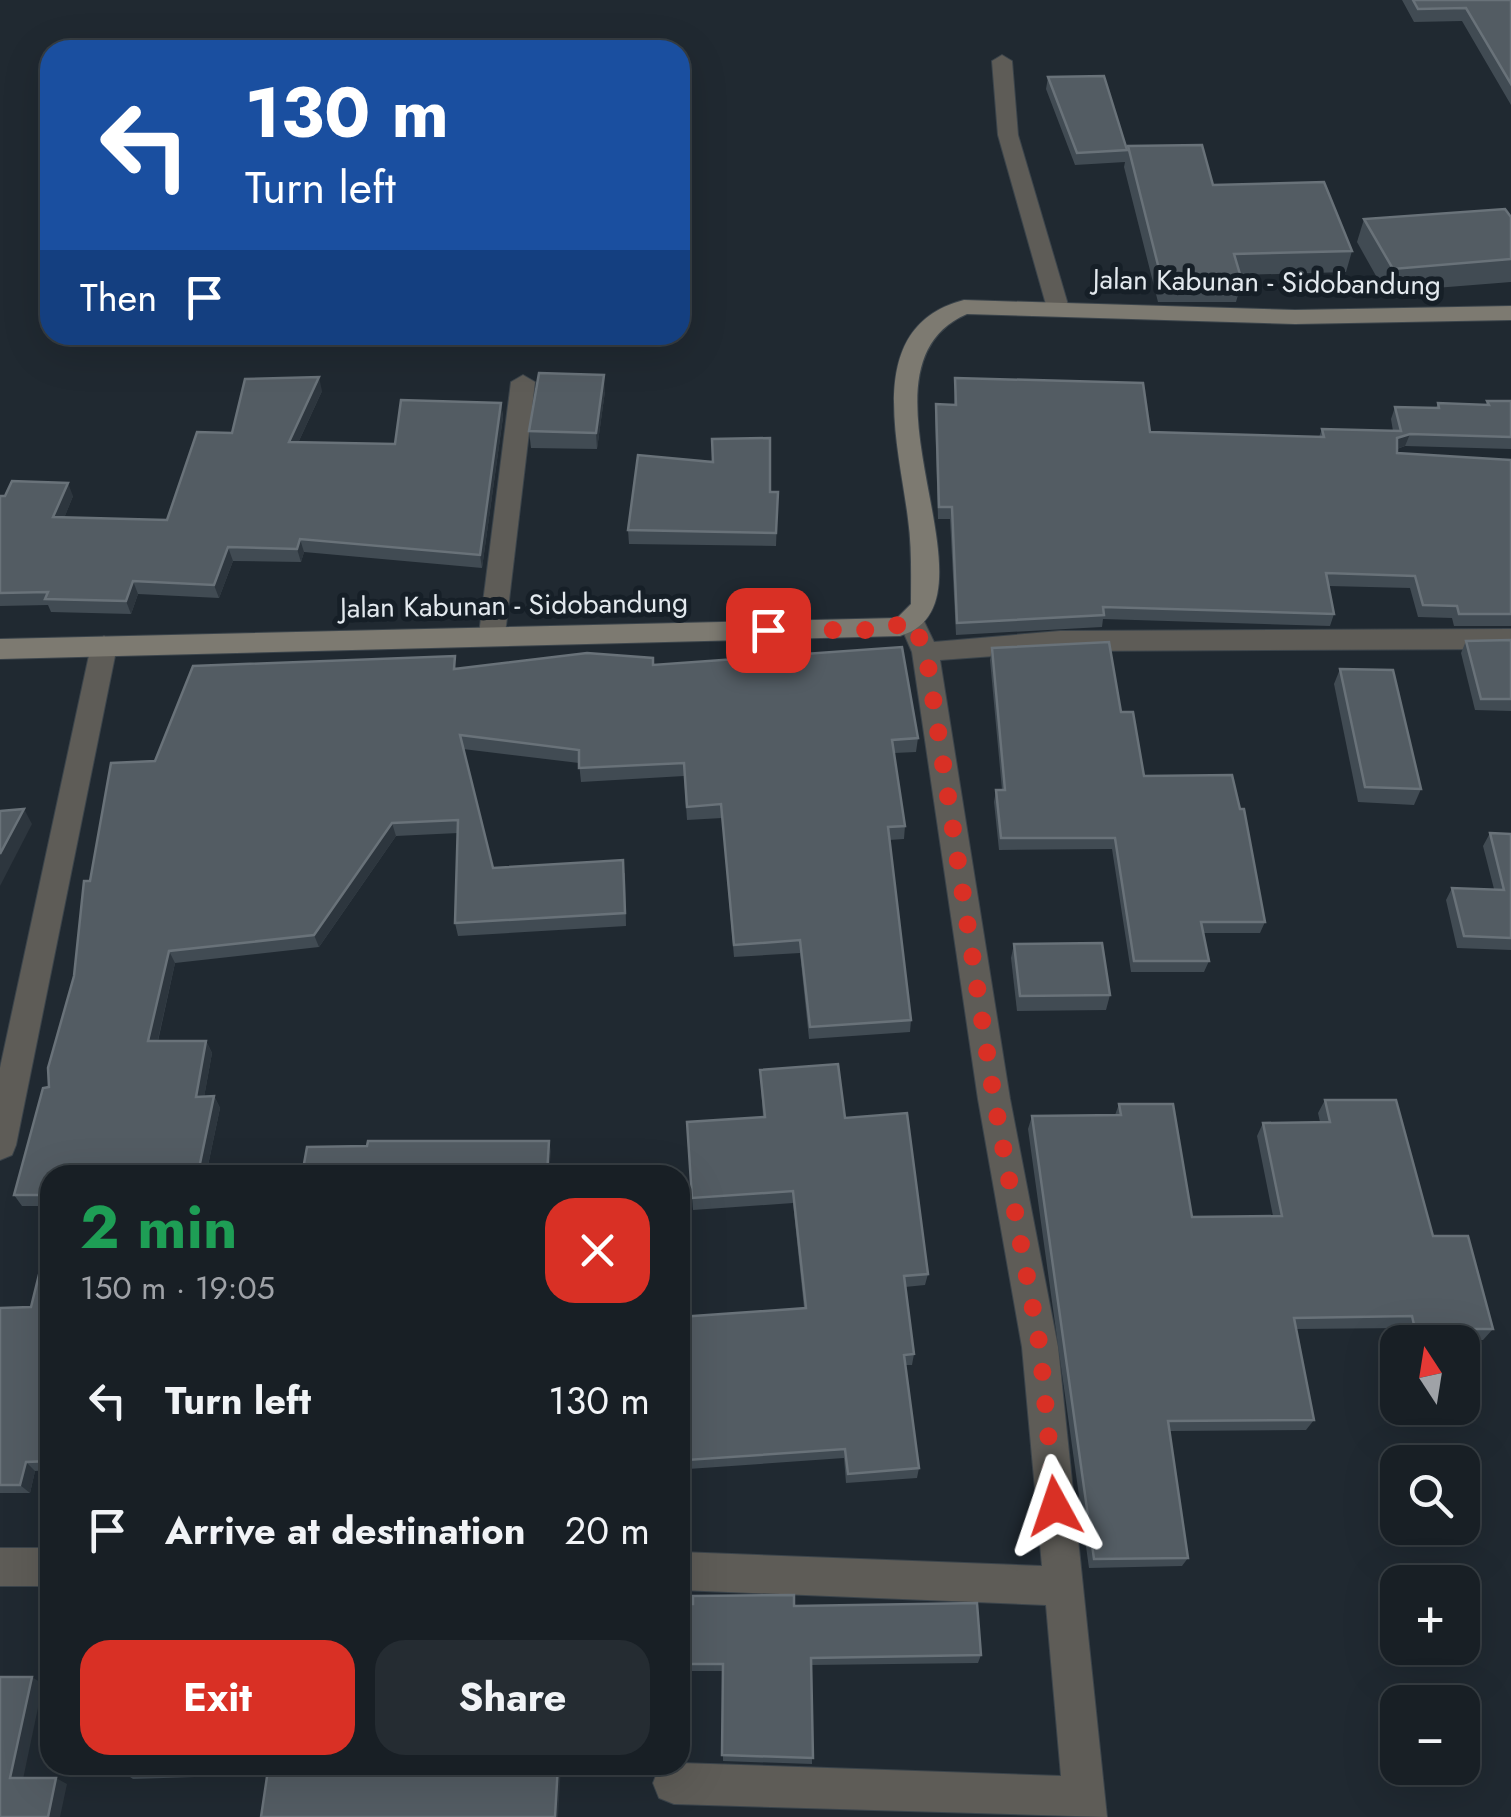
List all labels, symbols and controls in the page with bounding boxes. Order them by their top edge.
text: 130 m [245,62,449,163]
icon: left [80,80,210,210]
text: Turn left [245,155,396,220]
street label: Jalan Kabunan - Sidobandung [1089,258,1441,306]
text: Then [80,270,157,325]
icon: arrive [177,270,232,325]
street label: Jalan Kabunan - Sidobandung [336,581,688,629]
pin [726,588,811,673]
icon: arrive [741,603,796,658]
text: 2 min [80,1184,238,1271]
button: close [545,1198,650,1303]
text: 150 m · 19:05 [80,1265,275,1311]
north arrow [1380,1325,1480,1425]
map controls [1380,1325,1480,1785]
icon: left [80,1373,135,1428]
text: Turn left [165,1373,311,1428]
text: 130 m [548,1373,650,1428]
button: search [1380,1445,1480,1545]
position arrow [1003,1454,1107,1558]
icon: arrive [80,1503,135,1558]
text: Arrive at destination [165,1503,526,1558]
text: 20 m [565,1503,650,1558]
button: + [1380,1565,1480,1665]
button: Exit [80,1640,355,1755]
button: Share [375,1640,650,1755]
button: − [1380,1685,1480,1785]

